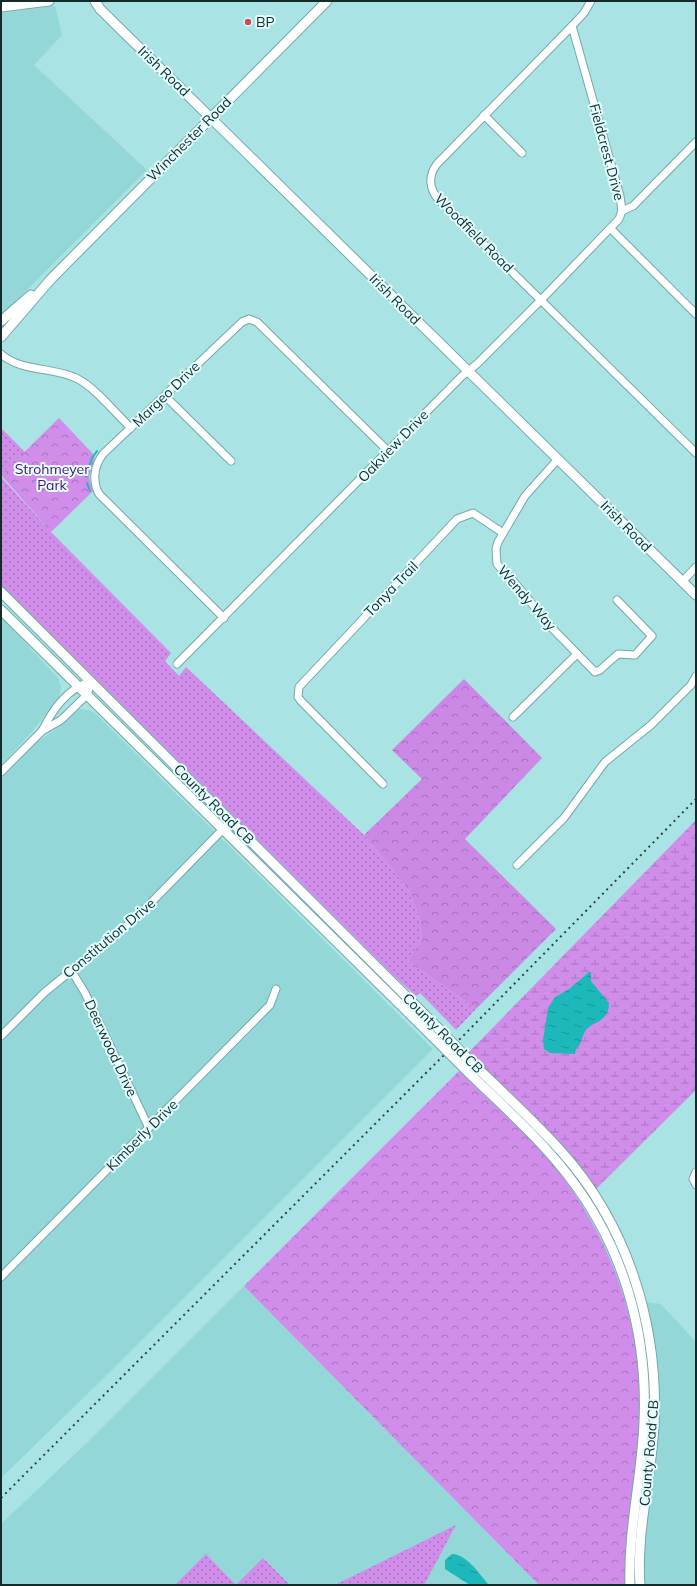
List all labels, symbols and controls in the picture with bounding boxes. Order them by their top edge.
place label: BP [256,13,275,31]
marker: BP [243,17,253,27]
street label: Irish Road [134,42,194,100]
street label: Winchester Road [143,93,235,185]
street label: Fieldcrest Drive [585,102,629,202]
street label: Woodfield Road [431,190,517,276]
street label: Irish Road [366,270,424,328]
street label: Margeo Drive [128,357,204,431]
street label: Oakview Drive [354,406,432,486]
park label: Strohmeyer Park [15,460,90,494]
street label: Irish Road [597,497,655,555]
street label: Tonya Trail [360,557,422,621]
street label: Wendy Way [494,562,561,635]
street label: County Road CB [170,760,258,848]
street label: Constitution Drive [59,894,159,982]
street label: County Road CB [399,989,487,1077]
street label: Deerwood Drive [81,997,141,1099]
street label: Kimberly Drive [102,1095,182,1175]
street label: County Road CB [635,1399,663,1507]

